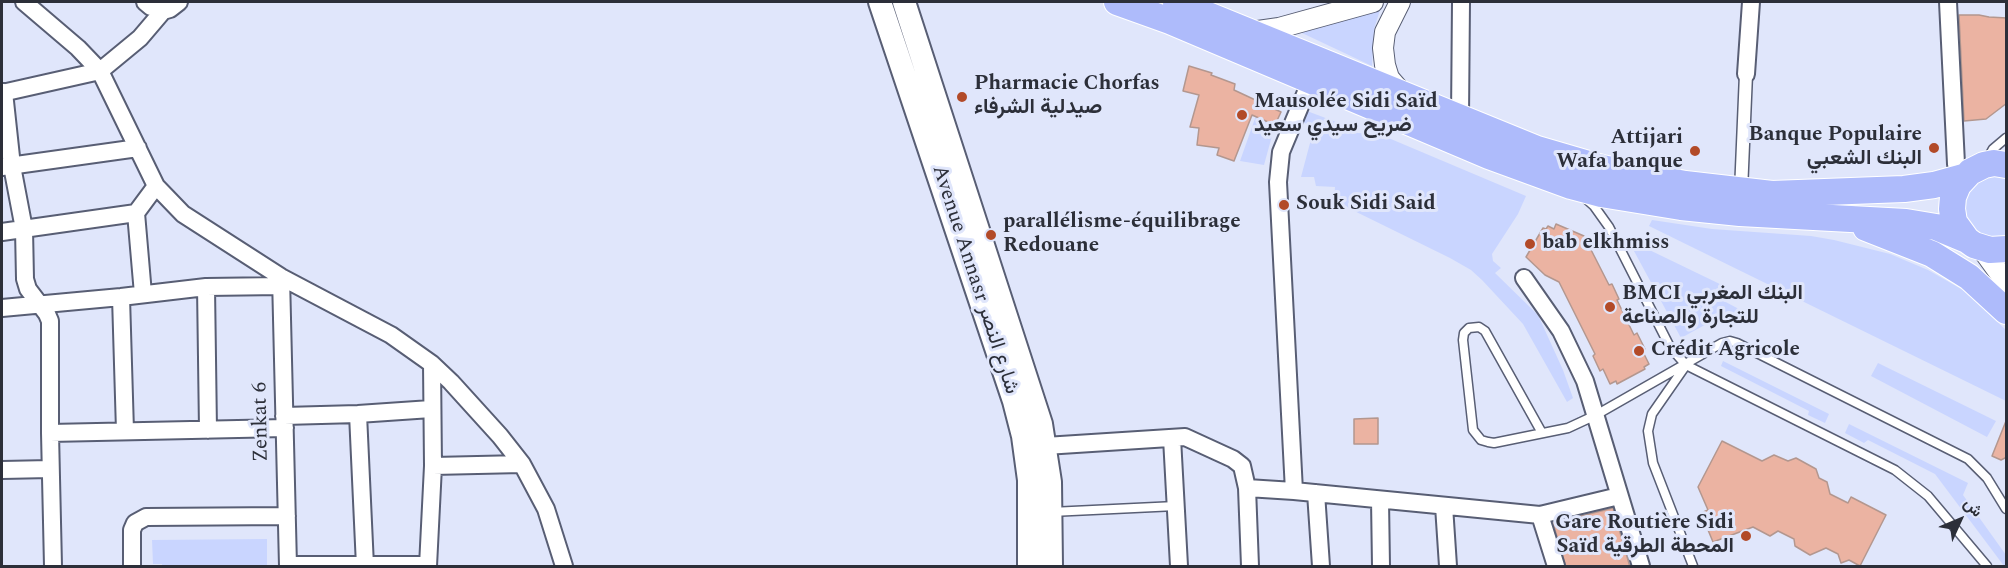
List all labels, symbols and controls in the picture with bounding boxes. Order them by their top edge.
place label: Pharmacie Chorfas صيدلية الشرفاء [974,72,1160,122]
marker: Pharmacie Chorfas صيدلية الشرفاء [955,90,969,104]
place label: Mausolée Sidi Saïd ضريح سيدي سعيد [1254,90,1438,140]
marker: Mausolée Sidi Saïd ضريح سيدي سعيد [1235,108,1249,122]
place label: Banque Populaire البنك الشعبي [1749,123,1922,173]
place label: Attijari Wafa banque [1556,126,1683,176]
marker: Banque Populaire البنك الشعبي [1927,141,1941,155]
marker: Attijari Wafa banque [1688,144,1702,158]
street label: Avenue Annasr شارع النصر [925,162,1023,398]
place label: Souk Sidi Said [1296,192,1436,218]
marker: Souk Sidi Said [1277,198,1291,212]
place label: parallélisme-équilibrage Redouane [1003,210,1241,260]
marker: parallélisme-équilibrage Redouane [984,228,998,242]
place label: bab elkhmiss [1542,231,1669,257]
marker: bab elkhmiss [1523,237,1537,251]
place label: BMCI البنك المغربي للتجارة والصناعة [1622,282,1803,332]
marker: BMCI البنك المغربي للتجارة والصناعة [1603,300,1617,314]
place label: Crédit Agricole [1651,338,1800,364]
marker: Crédit Agricole [1632,344,1646,358]
street label: Zenkat 6 [249,382,275,462]
north arrow [1930,490,1990,550]
text: ش [1958,492,1988,523]
place label: Gare Routière Sidi Saïd المحطة الطرقية [1555,511,1734,561]
marker: Gare Routière Sidi Saïd المحطة الطرقية [1739,529,1753,543]

